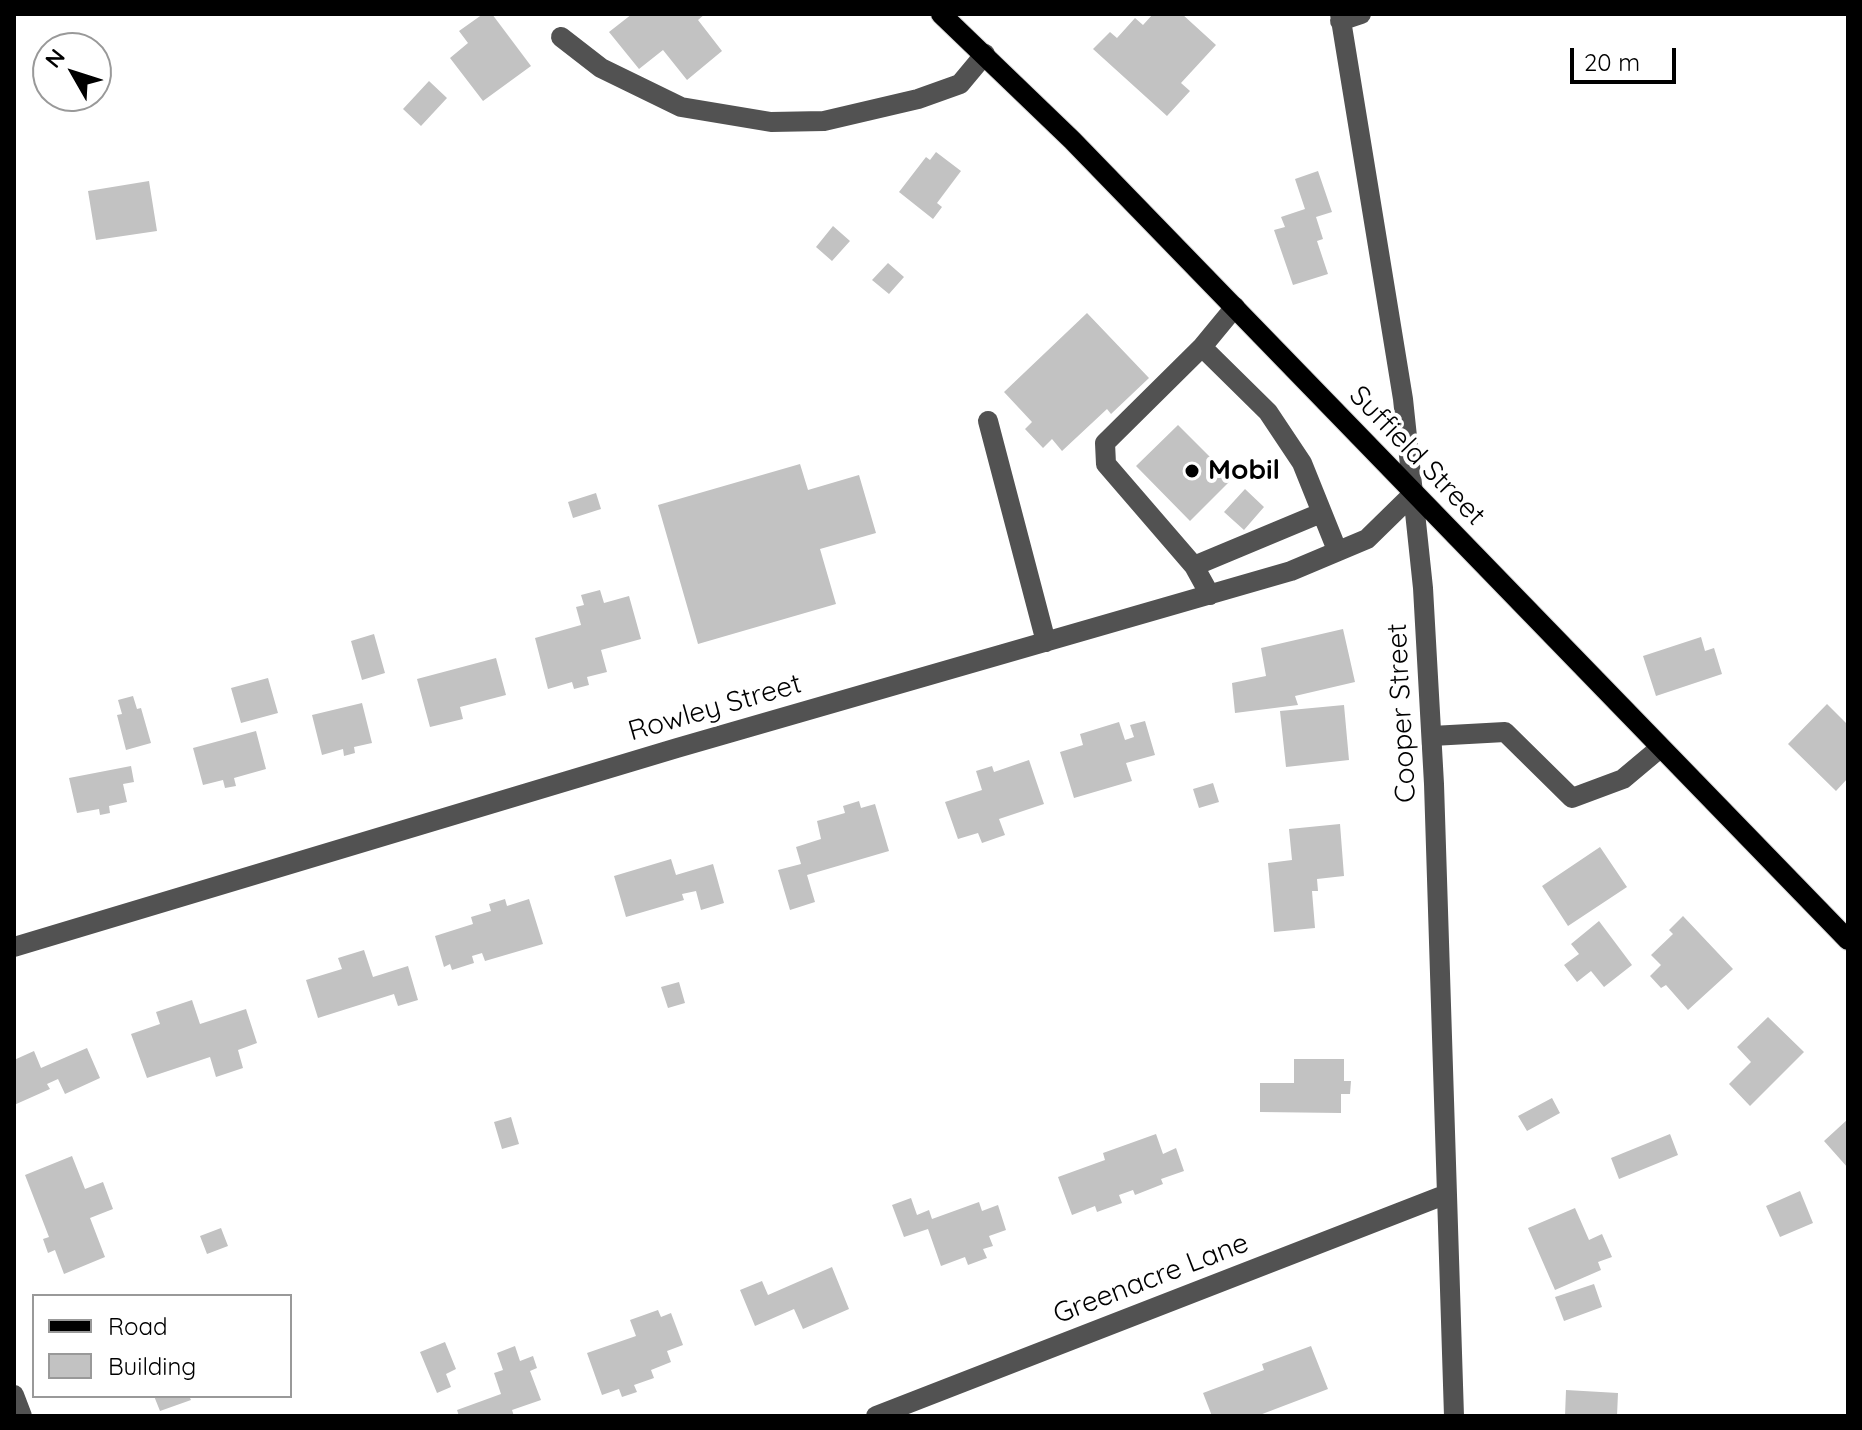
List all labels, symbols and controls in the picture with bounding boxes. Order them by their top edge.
north arrow [32,32,112,112]
scale bar [1574,32,1680,82]
text: N [39,43,71,73]
text: 20 m [1584,47,1640,77]
street label: Suffield Street [1342,379,1492,533]
place label: Mobil [1208,454,1280,488]
marker: Mobil [1183,462,1201,480]
street label: Cooper Street [1381,622,1423,804]
street label: Rowley Street [625,667,805,749]
street label: Greenacre Lane [1049,1226,1253,1332]
legend [32,1294,292,1398]
text: Road [108,1311,168,1341]
text: Building [108,1351,196,1381]

